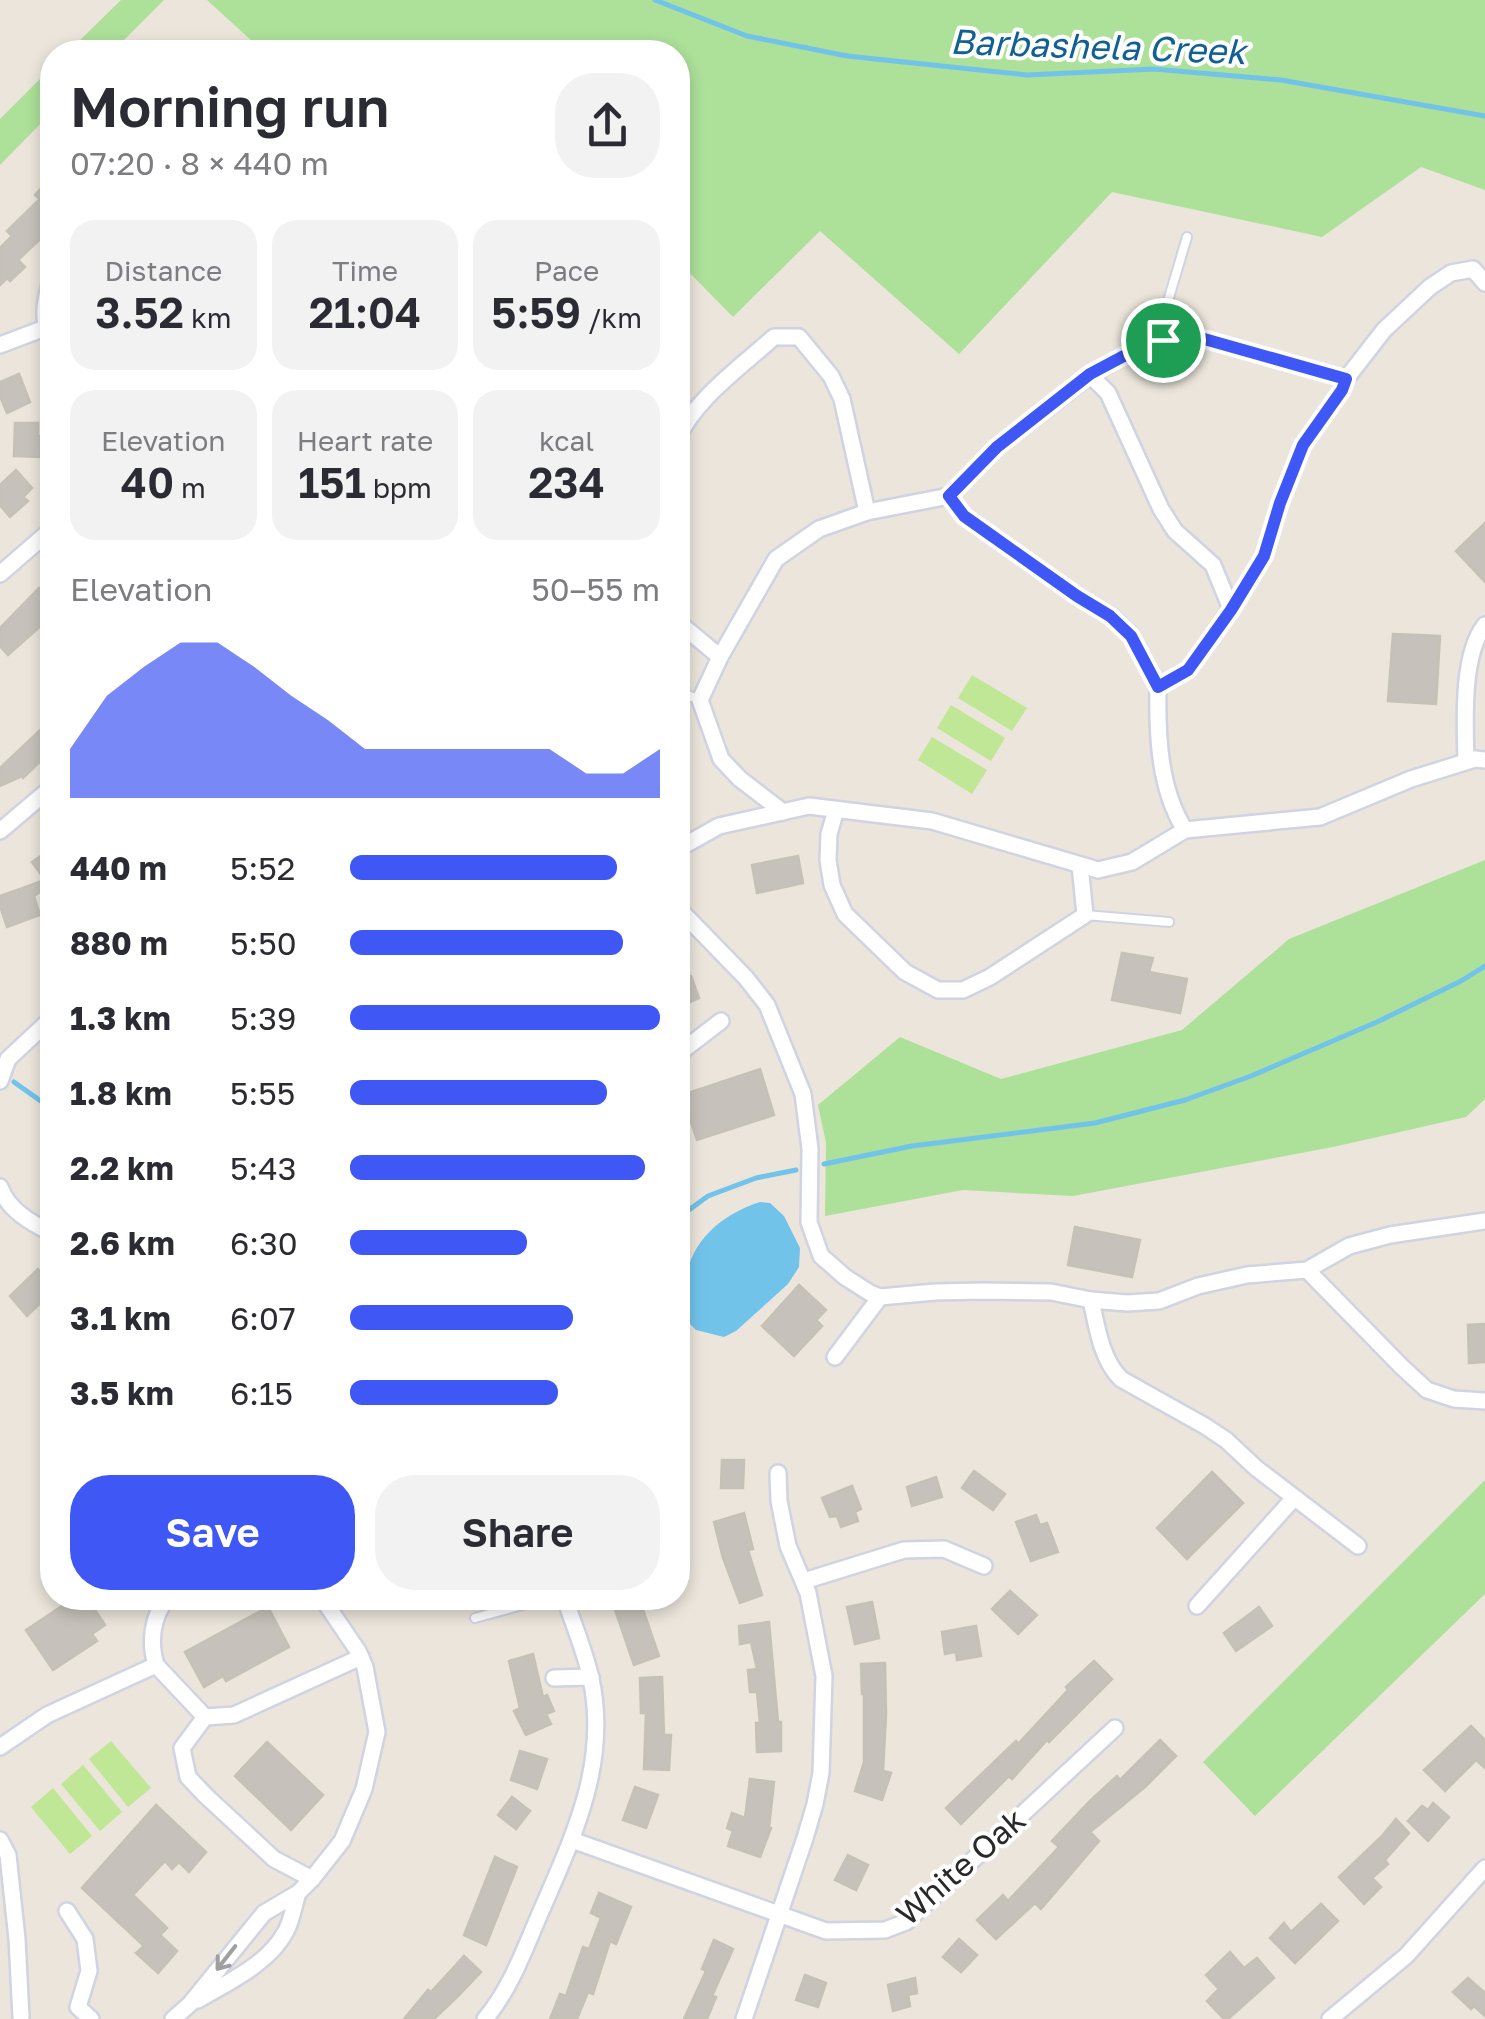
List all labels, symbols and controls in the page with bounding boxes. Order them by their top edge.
water label: Barbashela Creek [950,20,1250,72]
text: Morning run [70,73,389,139]
button: share [555,73,660,178]
text: 07:20 · 8 × 440 m [70,144,329,182]
text: Distance [104,254,222,287]
text: Time [332,254,398,287]
text: Pace [534,254,599,287]
text: 3.52 [95,287,184,337]
text: 21:04 [309,287,421,337]
text: 5:59 [491,287,581,337]
pin [1121,298,1206,383]
text: km [184,301,231,334]
text: /km [581,301,642,334]
icon: arrive [1136,313,1191,368]
text: Elevation [101,424,226,457]
text: Heart rate [297,424,433,457]
text: kcal [539,424,594,457]
text: 40 [121,457,174,507]
text: 151 [298,457,366,507]
text: 234 [528,457,605,507]
text: m [174,471,206,504]
text: bpm [366,471,432,504]
text: Elevation [70,570,212,608]
text: 50–55 m [531,570,660,608]
text: 440 m [70,849,167,887]
text: 5:52 [230,849,295,887]
text: 880 m [70,924,168,962]
text: 5:50 [230,924,297,962]
text: 1.3 km [70,999,171,1037]
text: 5:39 [230,999,296,1037]
text: 1.8 km [70,1074,172,1112]
text: 5:55 [230,1074,295,1112]
text: 2.2 km [70,1149,174,1187]
text: 5:43 [230,1149,296,1187]
text: 2.6 km [70,1224,175,1262]
text: 6:30 [230,1224,298,1262]
text: 3.1 km [70,1299,171,1337]
text: 6:07 [230,1299,296,1337]
text: 3.5 km [70,1374,174,1412]
text: 6:15 [230,1374,293,1412]
button: Save [70,1475,355,1590]
button: Share [375,1475,660,1590]
street label: White Oak [888,1800,1033,1932]
one-way arrow [216,1944,237,1971]

